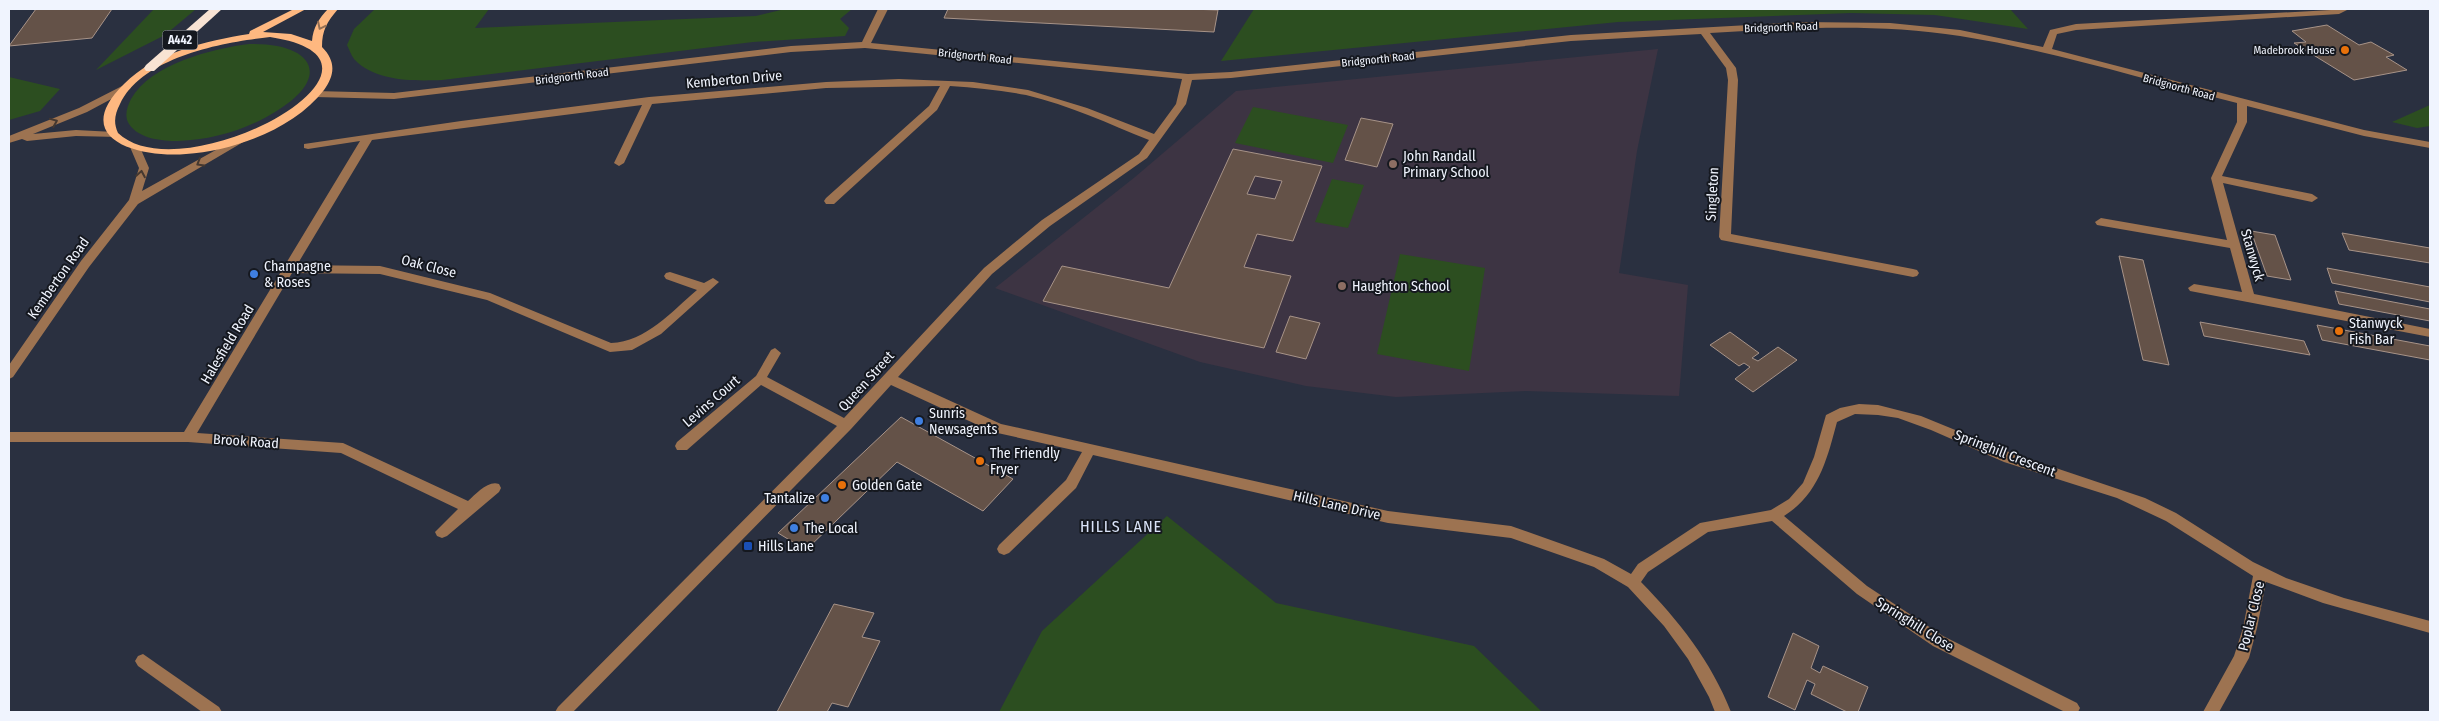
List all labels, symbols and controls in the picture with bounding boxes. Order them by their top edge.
street label: Bridgnorth Road [1744,20,1818,35]
one-way arrow [317,21,327,30]
road number: A442 [162,30,198,50]
place label: Madebrook House [2253,44,2335,57]
marker: Madebrook House [2339,44,2351,56]
street label: Bridgnorth Road [938,46,1012,67]
street label: Bridgnorth Road [1341,49,1415,70]
street label: Bridgnorth Road [535,66,610,87]
street label: Kemberton Drive [685,67,783,92]
street label: Bridgnorth Road [2141,72,2216,103]
one-way arrow [49,117,58,128]
place label: John Randall Primary School [1403,148,1490,181]
one-way arrow [196,156,205,166]
marker: John Randall Primary School [1387,158,1399,170]
street label: Singleton [1703,167,1722,221]
one-way arrow [136,169,146,178]
street label: Stanwyck [2237,227,2268,284]
street label: Kemberton Road [24,234,93,322]
street label: Oak Close [400,251,458,282]
place label: Champagne & Roses [264,258,331,291]
marker: Champagne & Roses [248,268,260,280]
place label: Haughton School [1352,278,1450,295]
marker: Haughton School [1336,280,1348,292]
street label: Halesfield Road [197,302,258,387]
place label: Stanwyck Fish Bar [2349,315,2403,348]
marker: Stanwyck Fish Bar [2333,325,2345,337]
street label: Queen Street [835,347,898,415]
street label: Levins Court [679,372,744,431]
place label: Sunris Newsagents [929,405,997,438]
marker: Sunris Newsagents [913,415,925,427]
street label: Springhill Crescent [1952,426,2058,481]
street label: Brook Road [213,431,279,452]
place label: The Friendly Fryer [990,445,1060,478]
marker: The Friendly Fryer [974,455,986,467]
place label: Golden Gate [852,477,922,494]
marker: Golden Gate [836,479,848,491]
street label: Hills Lane Drive [1292,487,1382,524]
place label: Tantalize [764,490,815,507]
marker: Tantalize [819,492,831,504]
district label: HILLS LANE [1080,517,1162,536]
place label: The Local [804,520,858,537]
marker: The Local [788,522,800,534]
place label: Hills Lane [758,538,814,555]
marker: Hills Lane [742,540,754,552]
street label: Poplar Close [2235,579,2268,653]
street label: Springhill Close [1872,594,1957,655]

